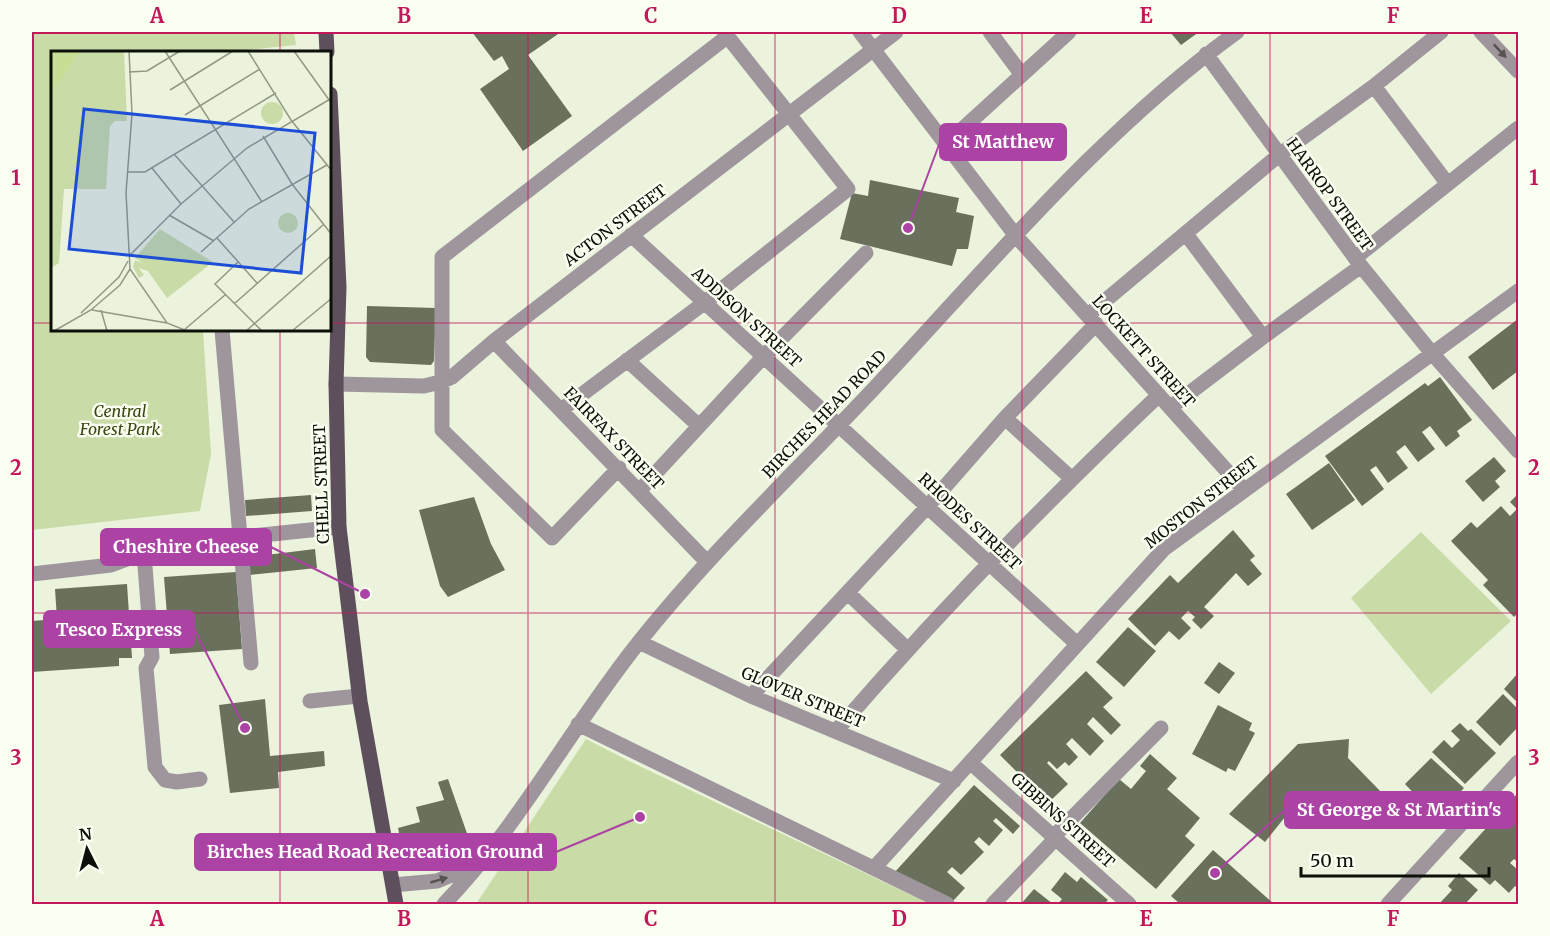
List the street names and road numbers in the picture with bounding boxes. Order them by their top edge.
street label: HARROP STREET [1282,134,1378,254]
street label: ACTON STREET [559,180,670,271]
street label: ADDISON STREET [687,262,806,371]
street label: LOCKETT STREET [1088,291,1200,411]
street label: BIRCHES HEAD ROAD [758,346,890,482]
street label: FAIRFAX STREET [560,382,668,494]
street label: CHELL STREET [309,424,333,544]
street label: MOSTON STREET [1141,452,1261,552]
street label: RHODES STREET [914,468,1026,574]
street label: GLOVER STREET [738,662,868,732]
street label: GIBBINS STREET [1007,768,1119,872]

